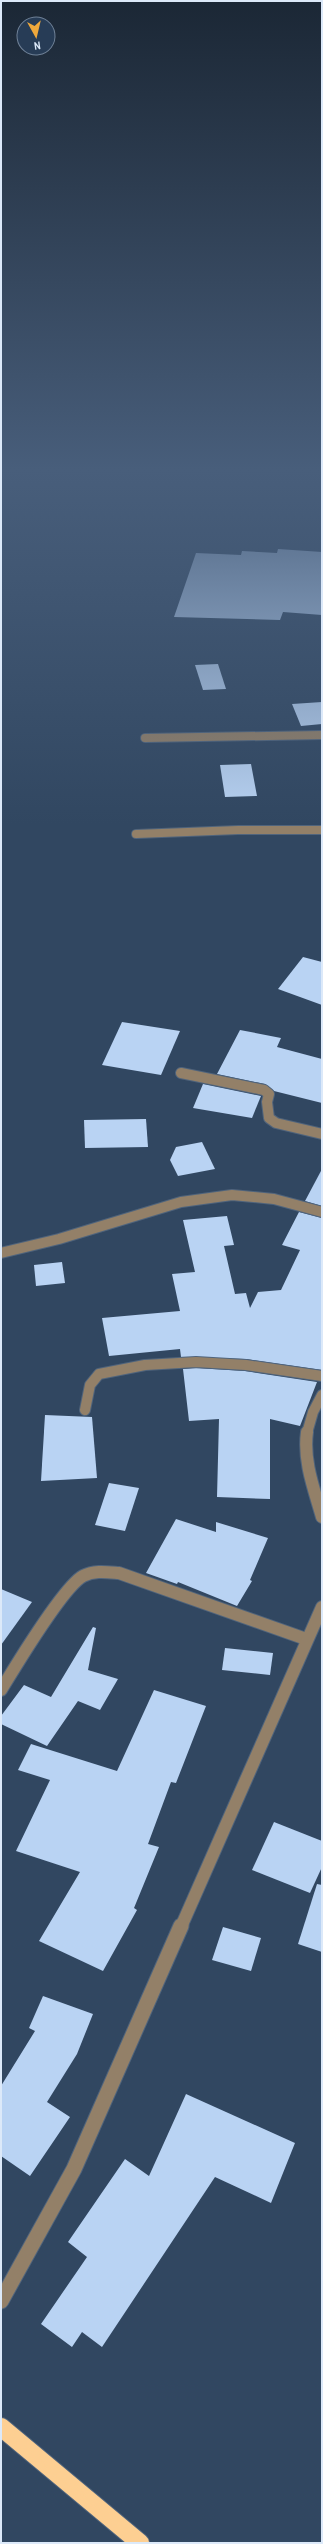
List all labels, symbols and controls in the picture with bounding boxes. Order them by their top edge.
north arrow [16,16,56,56]
text: N [33,39,42,53]

